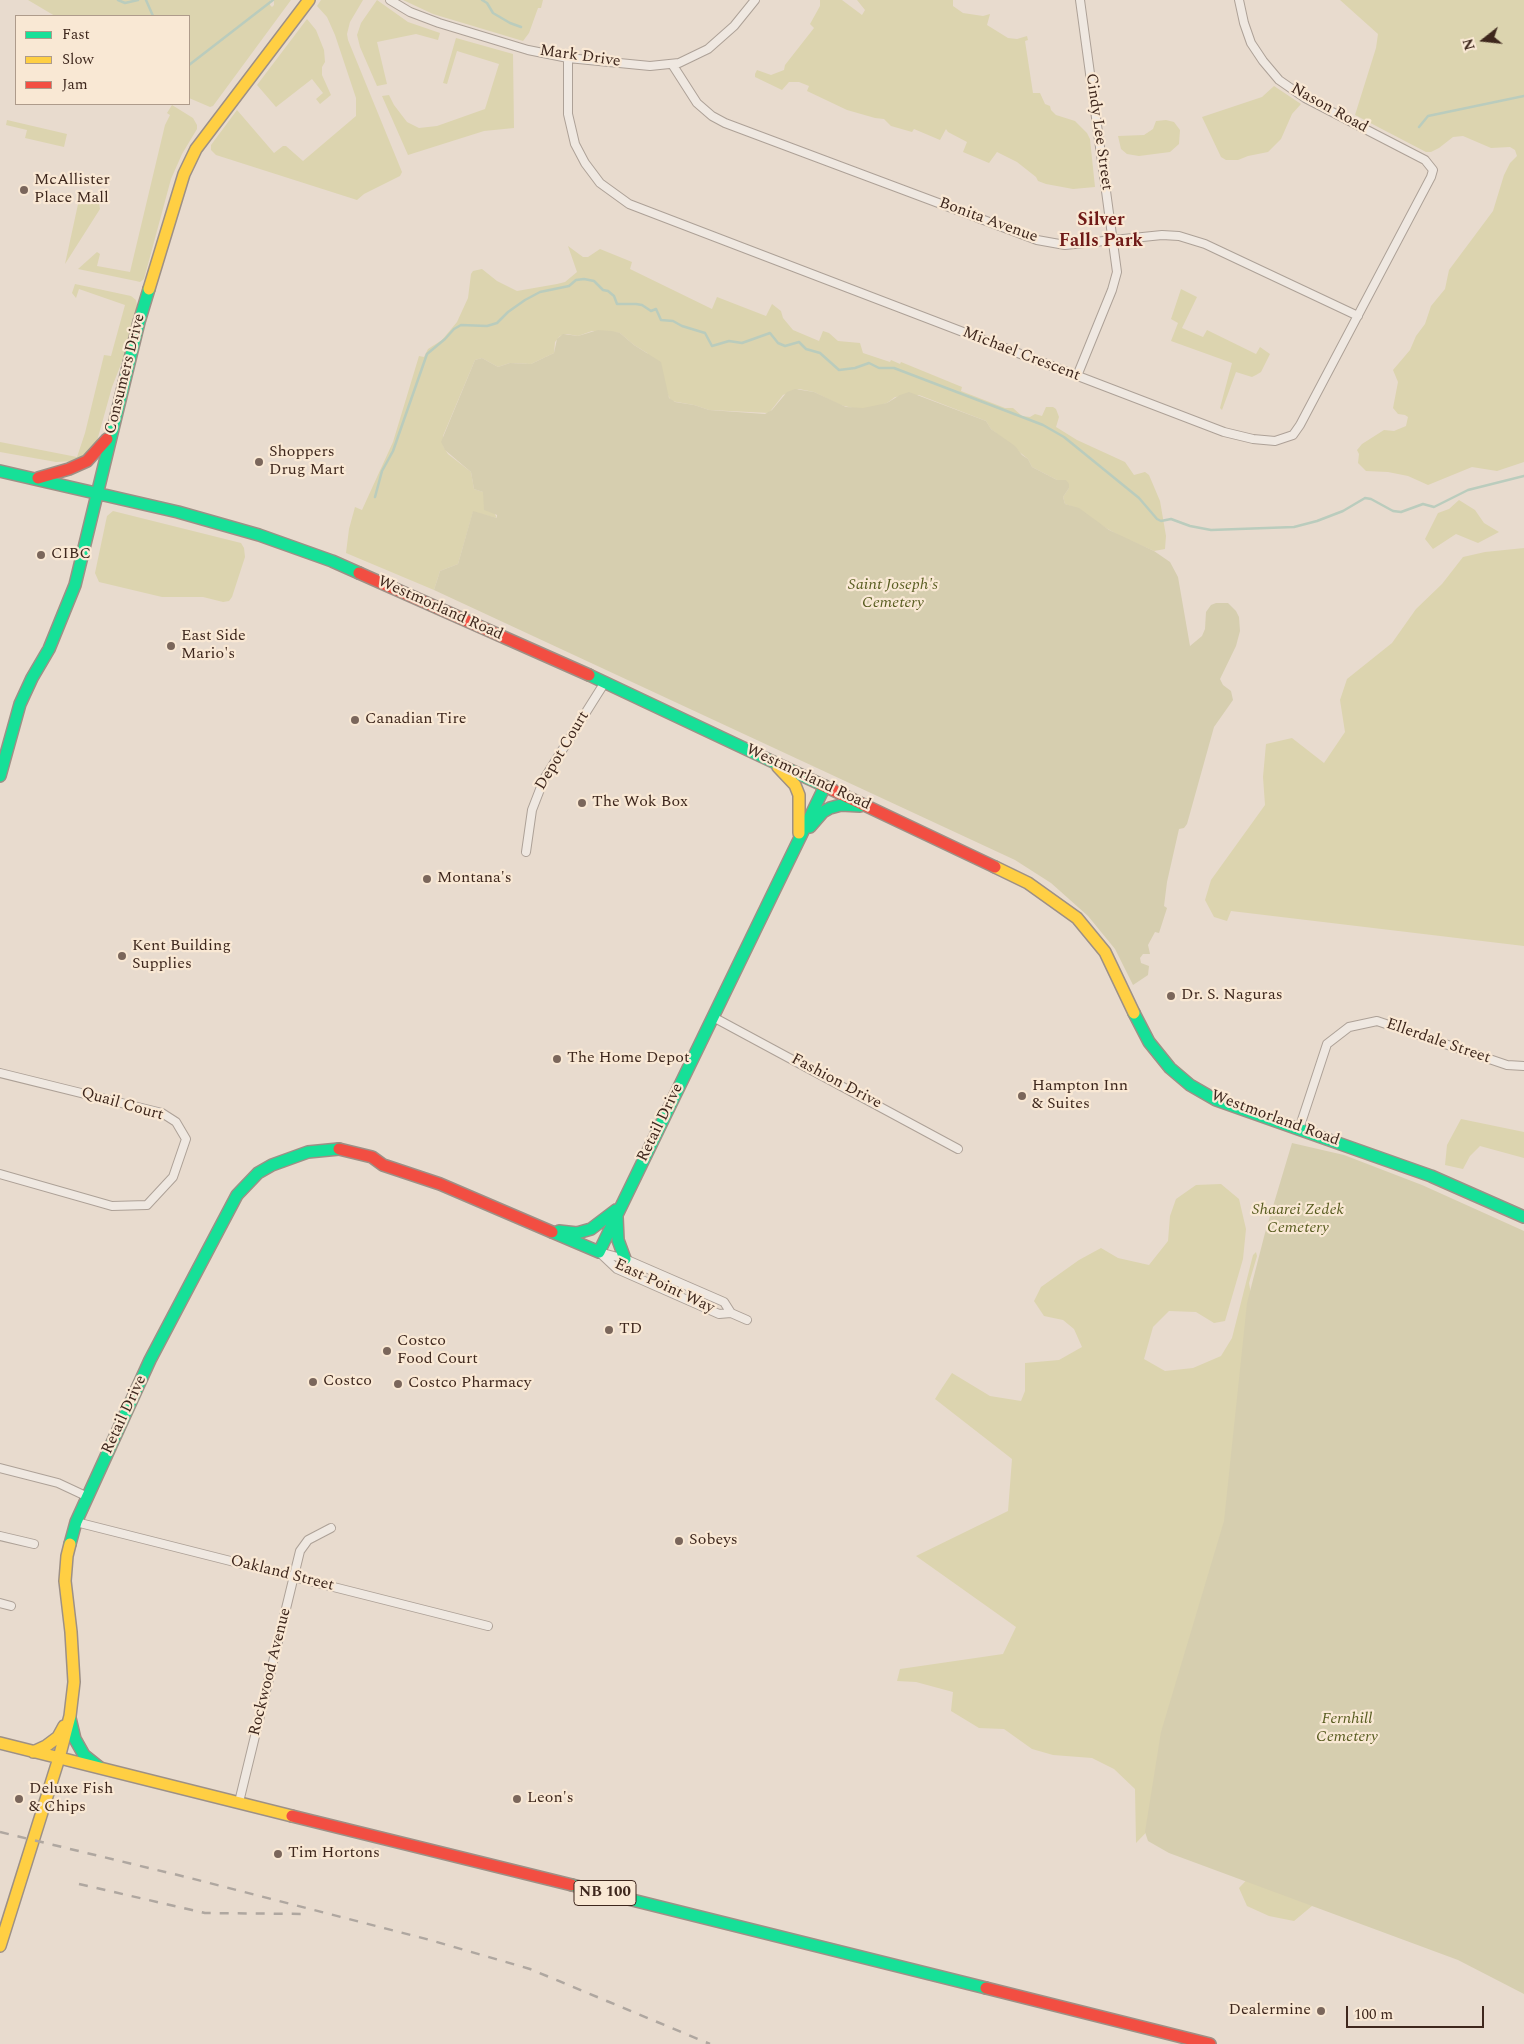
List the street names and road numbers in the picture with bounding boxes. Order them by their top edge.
street label: Mark Drive [538,42,622,72]
street label: Cindy Lee Street [1080,72,1116,192]
street label: Nason Road [1287,80,1371,138]
street label: Bonita Avenue [936,194,1040,248]
street label: Consumers Drive [102,312,150,436]
street label: Michael Crescent [959,324,1083,386]
street label: Westmorland Road [374,573,506,645]
street label: Depot Court [532,708,594,794]
street label: Westmorland Road [743,741,873,815]
street label: Ellerdale Street [1383,1015,1493,1069]
street label: Fashion Drive [788,1050,884,1114]
street label: Retail Drive [634,1081,688,1165]
street label: Quail Court [79,1084,165,1126]
street label: Westmorland Road [1208,1087,1342,1151]
street label: East Point Way [611,1255,717,1319]
street label: Retail Drive [98,1373,152,1457]
street label: Oakland Street [228,1552,336,1596]
street label: Rockwood Avenue [246,1606,296,1738]
road number: NB 100 [574,1880,636,1906]

